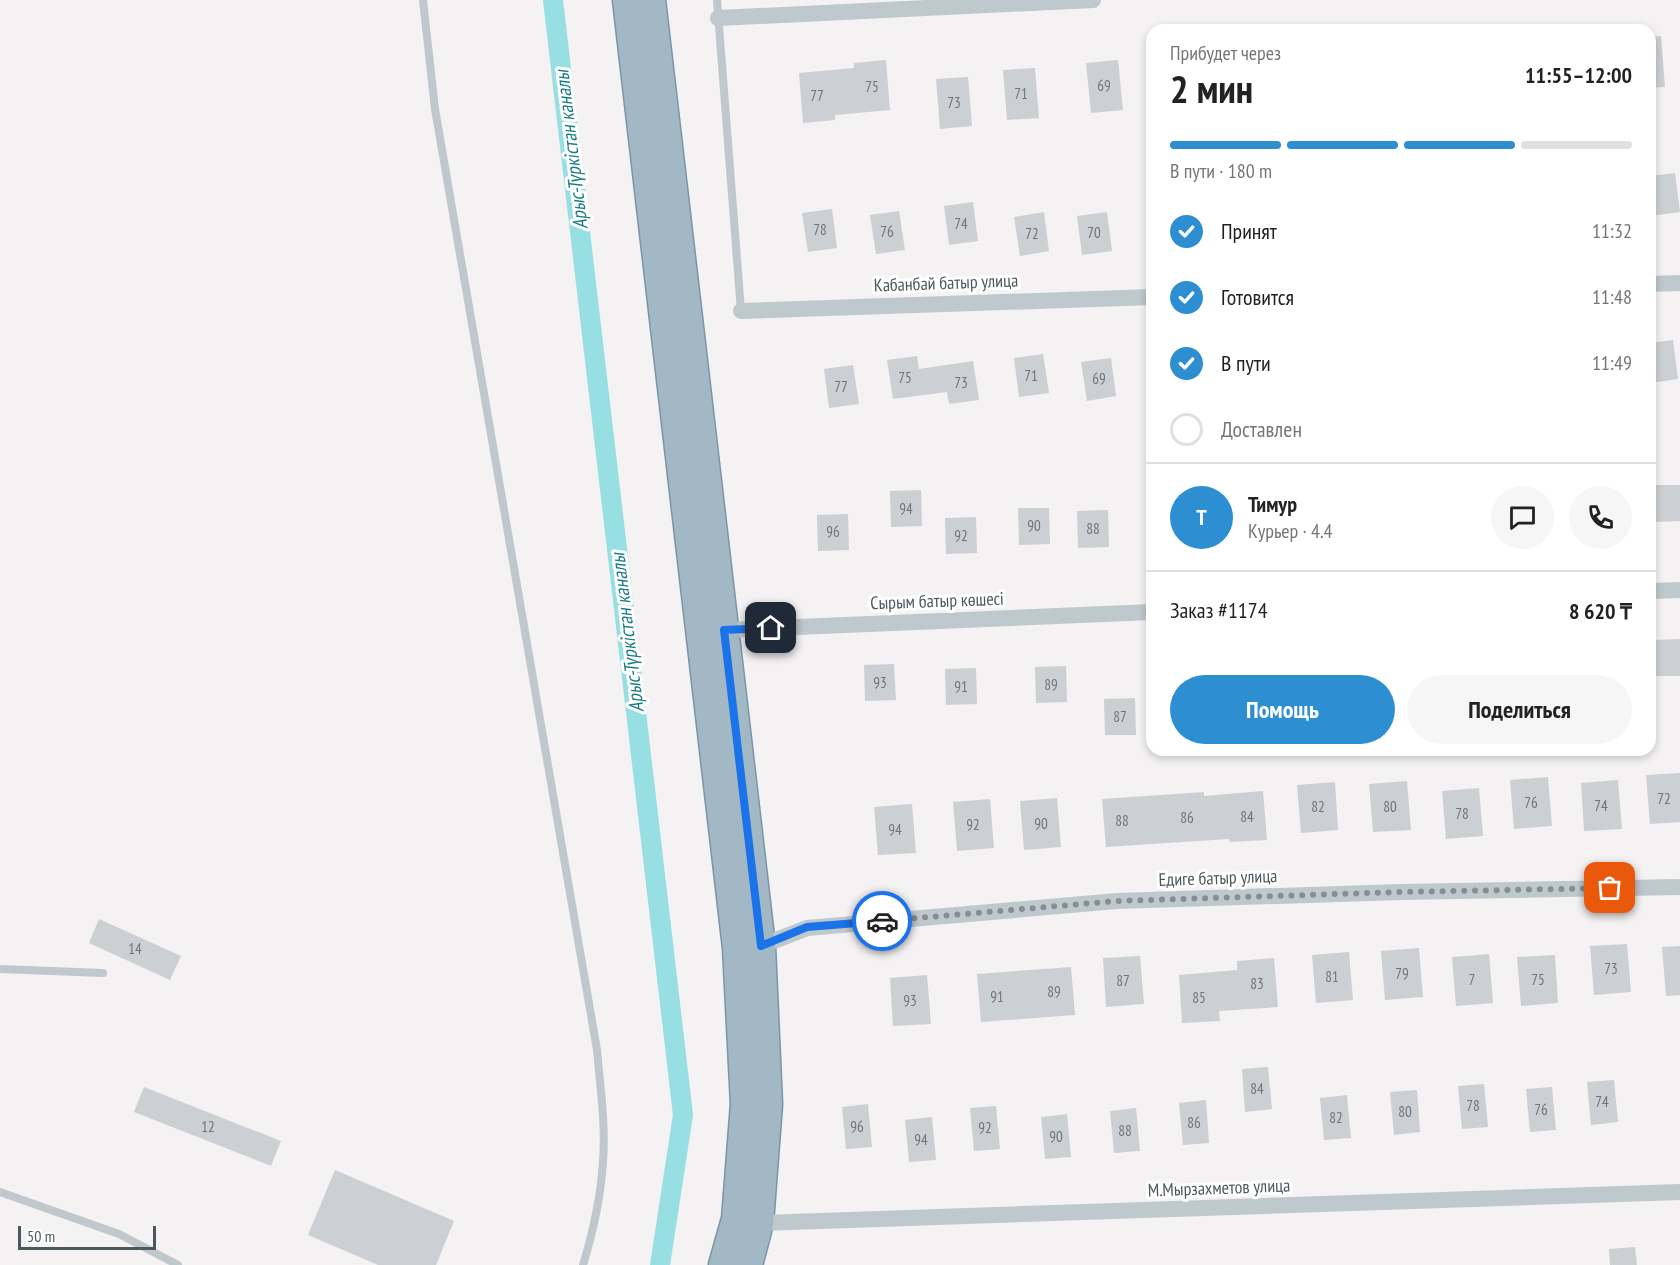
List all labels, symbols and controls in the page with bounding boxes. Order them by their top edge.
text: Прибудет через [1170,40,1281,66]
text: 11:55–12:00 [1525,61,1632,89]
text: 2 мин [1170,63,1253,114]
water label: Арыс-Түркістан каналы [548,67,594,231]
house number: 69 [1097,76,1111,95]
house number: 75 [865,77,879,96]
house number: 71 [1014,84,1028,103]
house number: 77 [810,86,824,105]
house number: 73 [947,93,961,112]
text: В пути · 180 m [1170,158,1272,184]
house number: 74 [954,214,968,233]
icon: check [1170,215,1203,248]
text: Принят [1221,217,1277,245]
text: 11:32 [1592,218,1632,244]
house number: 78 [813,220,827,239]
house number: 76 [880,222,894,241]
house number: 70 [1087,223,1101,242]
house number: 72 [1025,224,1039,243]
street label: Кабанбай батыр улица [873,268,1019,297]
icon: check [1170,281,1203,314]
text: Готовится [1221,283,1294,311]
text: 11:48 [1592,284,1632,310]
icon: check [1170,347,1203,380]
text: В пути [1221,349,1271,377]
text: 11:49 [1592,350,1632,376]
house number: 71 [1024,366,1038,385]
house number: 75 [898,368,912,387]
house number: 69 [1092,369,1106,388]
house number: 73 [954,373,968,392]
house number: 77 [834,377,848,396]
text: Доставлен [1221,415,1302,443]
button: chat [1491,486,1554,549]
button: phone [1569,486,1632,549]
text: Тимур [1248,490,1297,518]
house number: 94 [899,499,913,518]
text: Т [1196,503,1207,531]
house number: 90 [1027,516,1041,535]
text: Курьер · 4.4 [1248,518,1333,544]
house number: 88 [1086,519,1100,538]
house number: 96 [826,522,840,541]
house number: 92 [954,526,968,545]
water label: Арыс-Түркістан каналы [604,550,650,714]
street label: Сырым батыр көшесі [870,587,1004,614]
text: Заказ #1174 [1170,596,1268,624]
text: 8 620 ₸ [1569,597,1632,625]
pin [745,602,796,653]
icon: home [754,611,787,644]
house number: 93 [873,673,887,692]
house number: 89 [1044,675,1058,694]
button: Помощь [1170,675,1395,744]
button: Поделиться [1407,675,1632,744]
house number: 91 [954,677,968,696]
house number: 87 [1113,707,1127,726]
house number: 72 [1657,789,1671,808]
house number: 76 [1524,793,1538,812]
house number: 74 [1594,796,1608,815]
house number: 82 [1311,797,1325,816]
house number: 80 [1383,797,1397,816]
house number: 78 [1455,804,1469,823]
house number: 84 [1240,807,1254,826]
house number: 86 [1180,808,1194,827]
house number: 88 [1115,811,1129,830]
house number: 90 [1034,814,1048,833]
house number: 92 [966,815,980,834]
house number: 94 [888,820,902,839]
pin [1584,862,1635,913]
street label: Едиге батыр улица [1158,864,1278,891]
icon: bag [1593,871,1626,904]
courier [852,891,912,951]
icon: car [866,905,899,938]
house number: 14 [128,939,142,958]
house number: 73 [1604,959,1618,978]
house number: 79 [1395,964,1409,983]
house number: 81 [1325,967,1339,986]
house number: 7 [1469,970,1475,989]
house number: 75 [1531,970,1545,989]
house number: 87 [1116,971,1130,990]
house number: 83 [1250,974,1264,993]
house number: 89 [1047,982,1061,1001]
house number: 91 [990,987,1004,1006]
house number: 85 [1192,988,1206,1007]
house number: 93 [903,991,917,1010]
house number: 84 [1250,1079,1264,1098]
house number: 74 [1595,1092,1609,1111]
house number: 78 [1466,1096,1480,1115]
house number: 76 [1534,1100,1548,1119]
house number: 80 [1398,1102,1412,1121]
house number: 82 [1329,1108,1343,1127]
house number: 86 [1187,1113,1201,1132]
house number: 12 [201,1117,215,1136]
house number: 96 [850,1117,864,1136]
house number: 92 [978,1118,992,1137]
house number: 88 [1118,1121,1132,1140]
house number: 90 [1049,1127,1063,1146]
house number: 94 [914,1130,928,1149]
street label: М.Мырзахметов улица [1147,1174,1291,1201]
scale bar [18,1223,156,1250]
text: 50 m [27,1226,55,1246]

